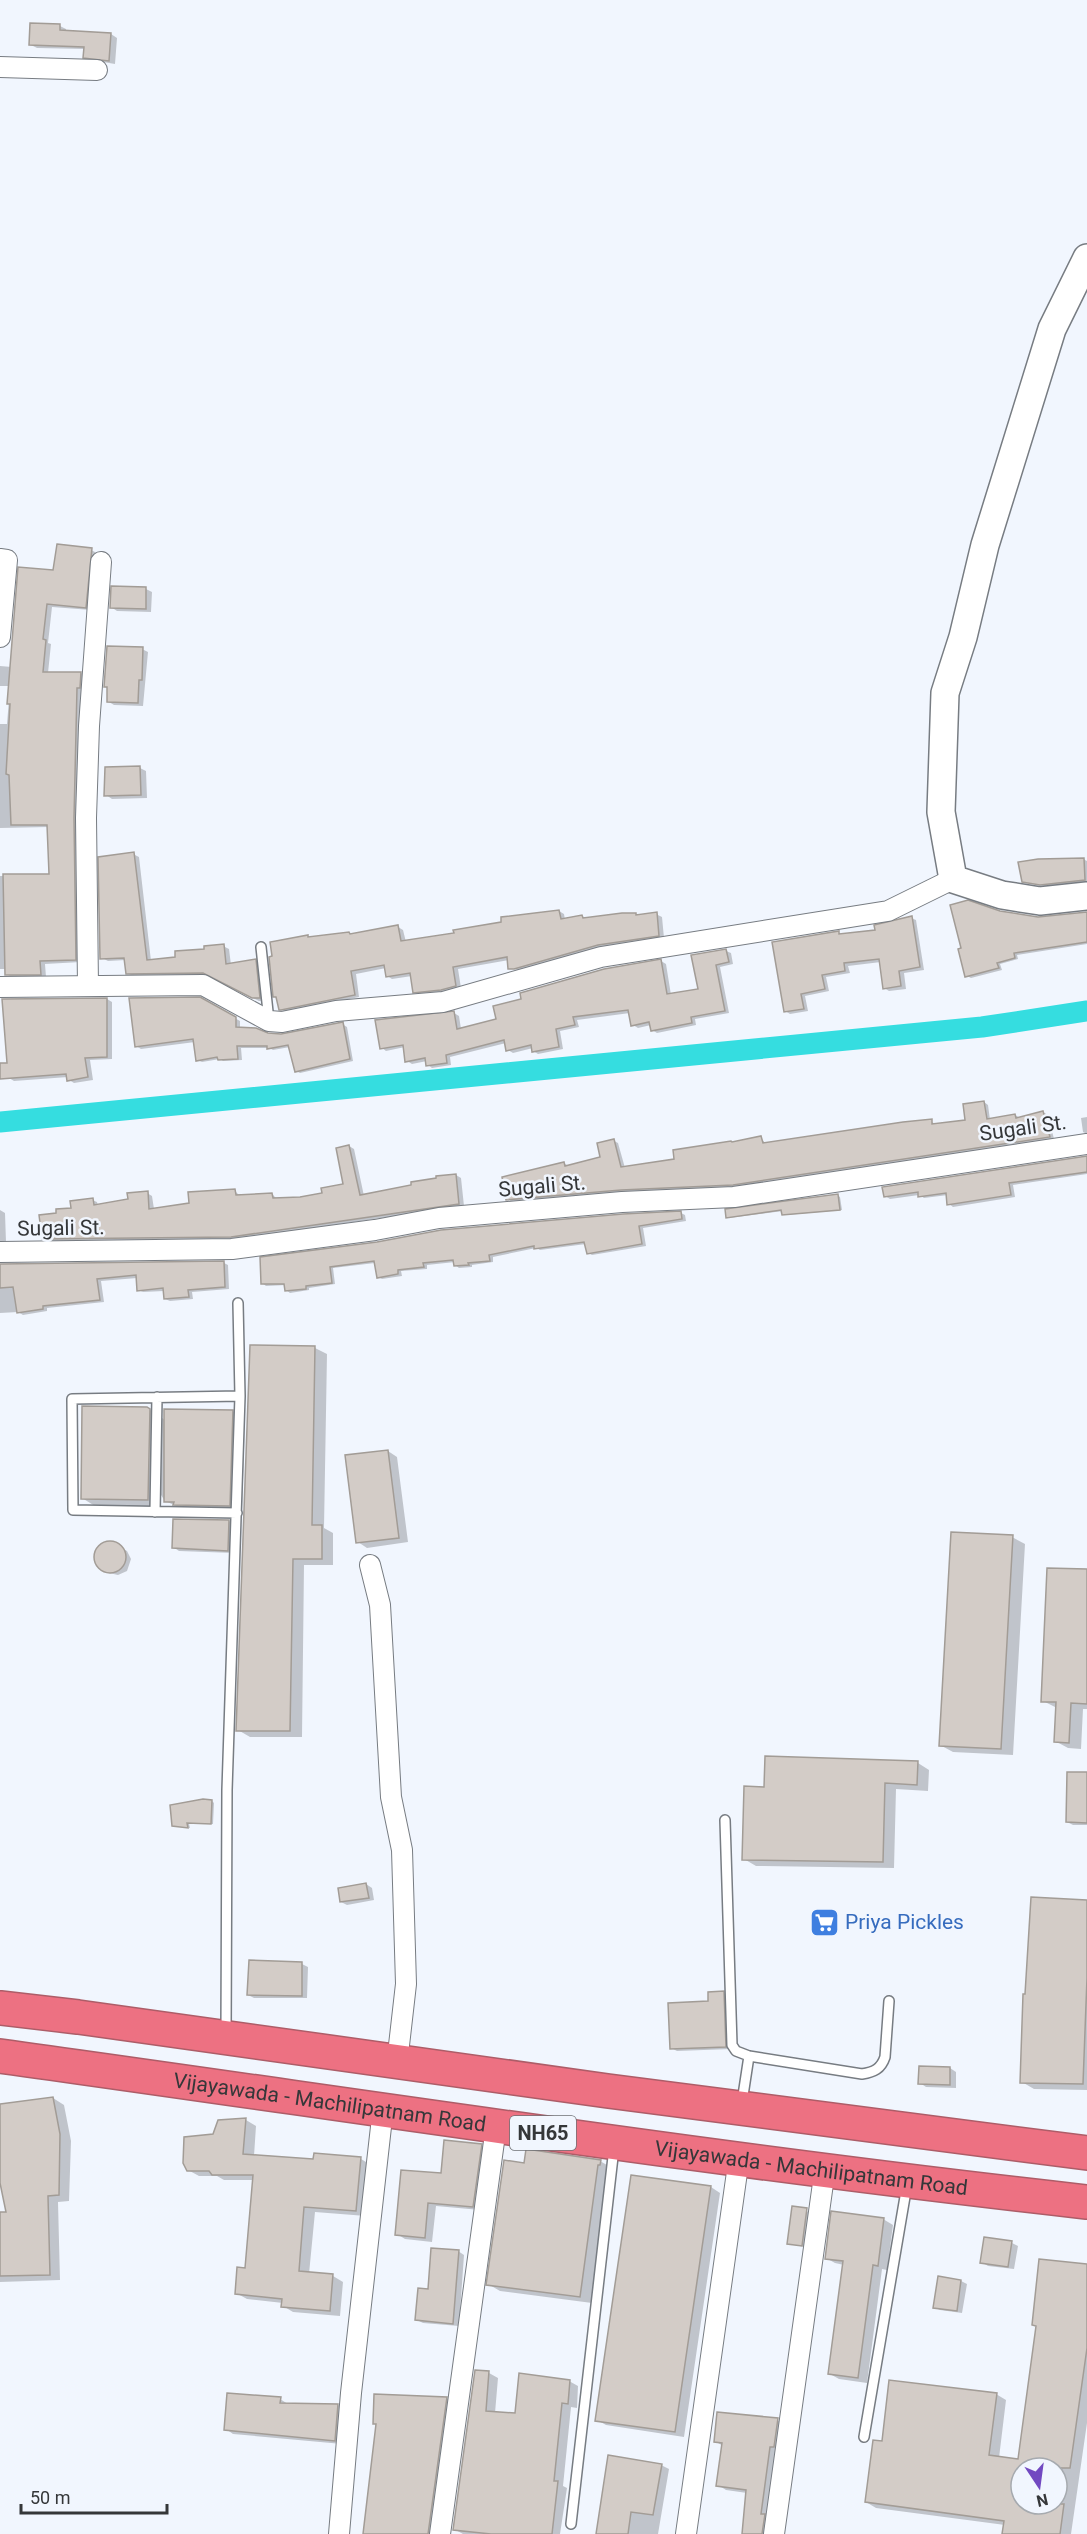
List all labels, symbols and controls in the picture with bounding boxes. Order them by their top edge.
street label: Sugali St. [978,1110,1068,1146]
street label: Sugali St. [497,1170,587,1202]
street label: Sugali St. [17,1215,105,1241]
supermarket icon: Priya Pickles [808,1906,840,1938]
place label: Priya Pickles [845,1910,964,1934]
street label: Vijayawada - Machilipatnam Road [172,2068,488,2137]
road number: NH65 [510,2116,576,2150]
street label: Vijayawada - Machilipatnam Road [653,2136,969,2200]
north arrow [1009,2456,1069,2516]
scale bar [21,2477,166,2515]
text: 50 m [30,2487,70,2508]
text: N [1035,2490,1050,2511]

